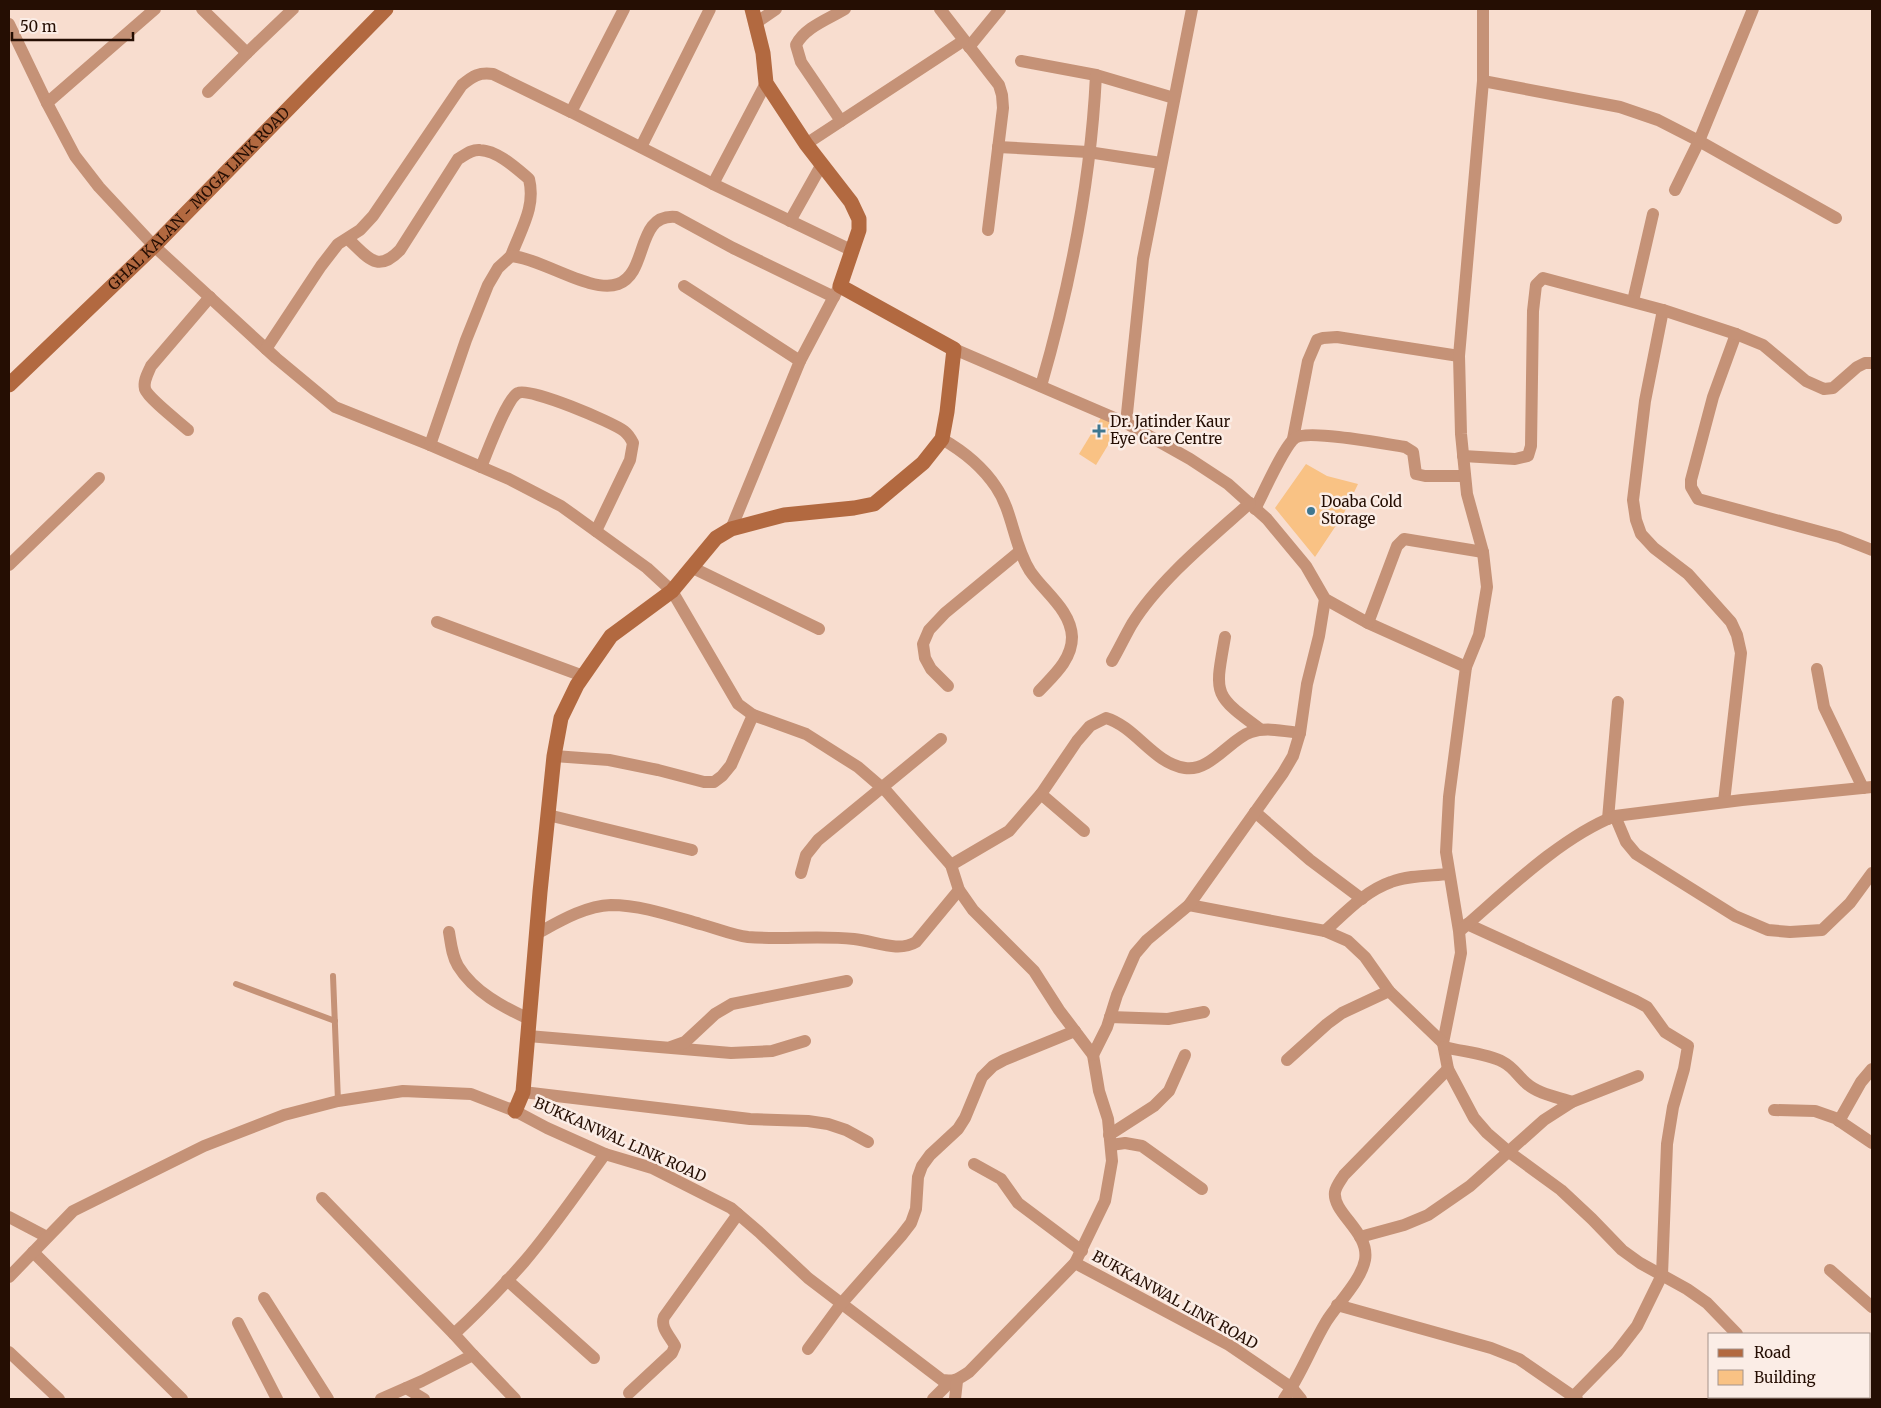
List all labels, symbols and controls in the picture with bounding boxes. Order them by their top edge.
scale bar [12,10,134,42]
text: 50 m [20,17,57,36]
street label: GHAL KALAN - MOGA LINK ROAD [104,103,294,294]
place label: Dr. Jatinder Kaur Eye Care Centre [1110,412,1231,448]
marker: Dr. Jatinder Kaur Eye Care Centre [1092,424,1106,438]
place label: Doaba Cold Storage [1321,492,1402,528]
marker: Doaba Cold Storage [1305,505,1317,517]
street label: BUKKANWAL LINK ROAD [531,1093,709,1186]
street label: BUKKANWAL LINK ROAD [1089,1246,1261,1353]
legend [1708,1333,1871,1398]
text: Road [1754,1343,1790,1362]
text: Building [1754,1368,1816,1387]

